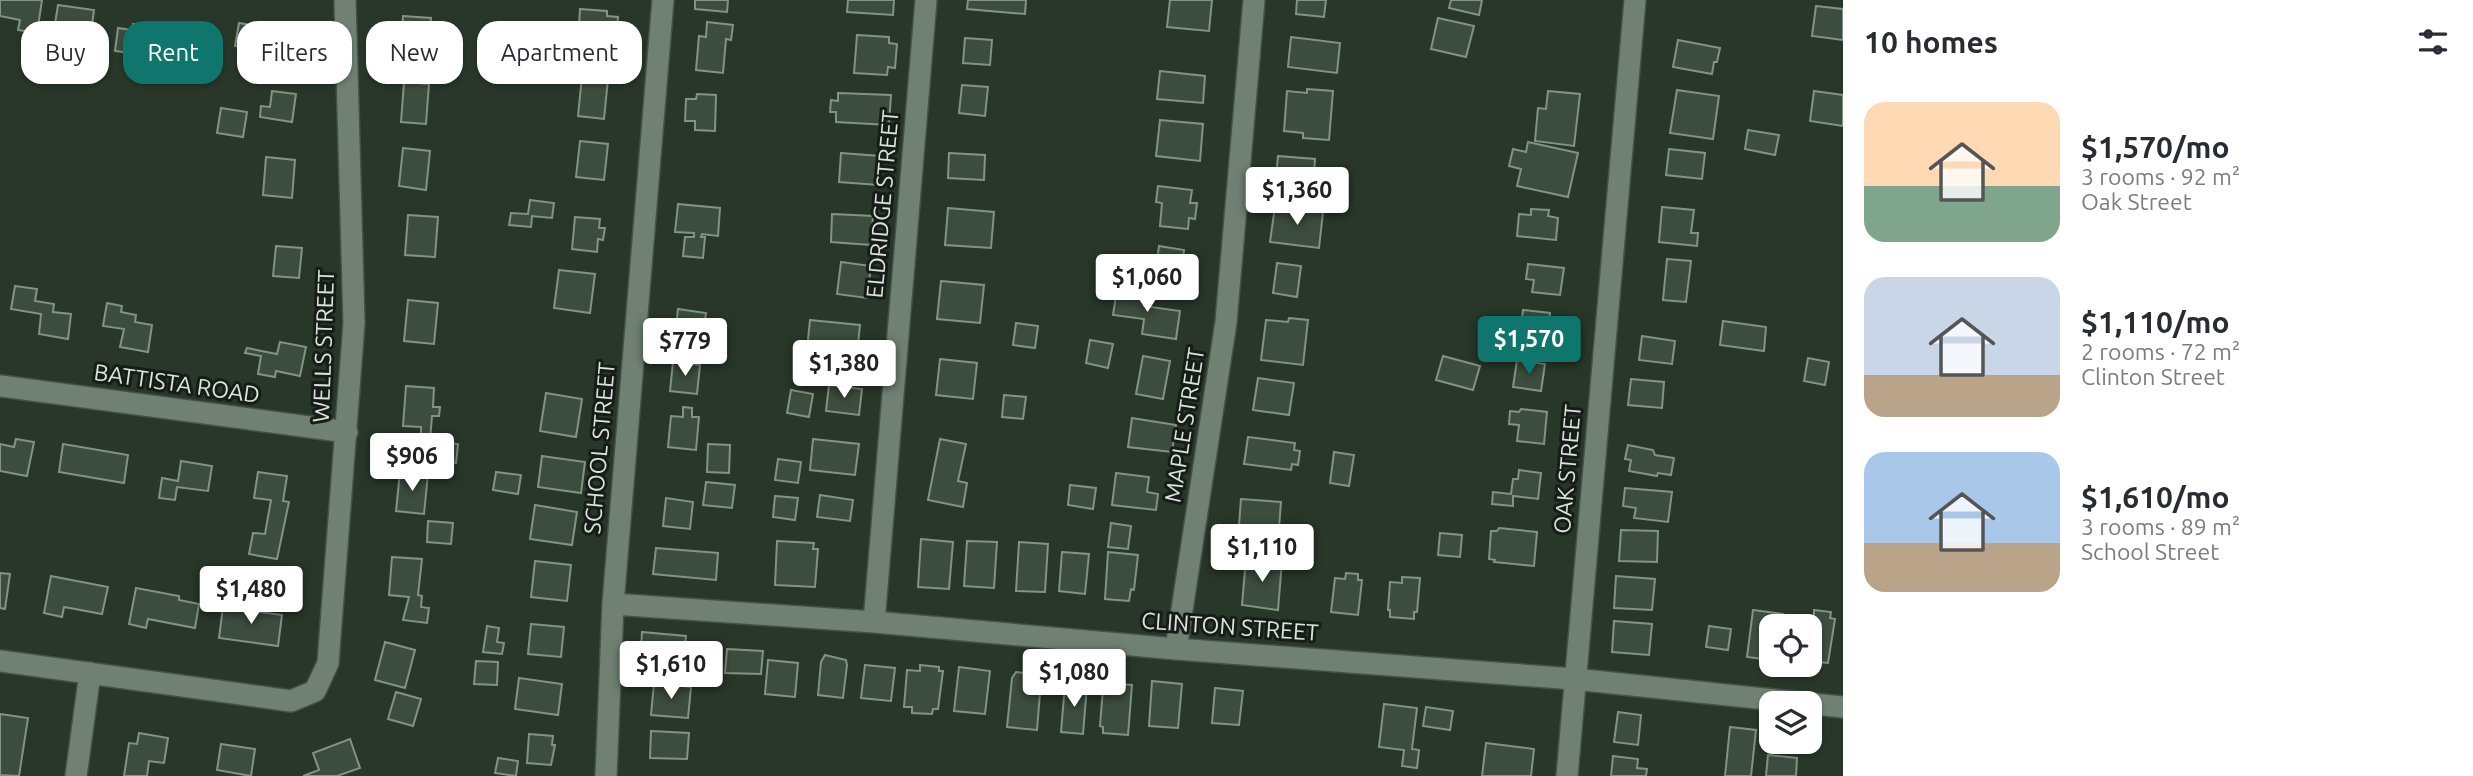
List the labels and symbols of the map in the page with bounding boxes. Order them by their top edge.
street label: ELDRIDGE STREET [861,109,903,299]
pin: $1,360 [1240,168,1354,227]
pin: $1,060 [1090,254,1204,314]
street label: WELLS STREET [308,269,338,423]
pin: $1,570 [1472,316,1586,376]
pin: $779 [644,318,726,378]
pin: $1,380 [787,340,901,400]
street label: MAPLE STREET [1159,346,1209,504]
street label: BATTISTA ROAD [92,359,262,407]
street label: SCHOOL STREET [579,361,619,535]
street label: OAK STREET [1549,403,1585,535]
pin: $906 [371,434,453,493]
pin: $1,110 [1205,524,1319,584]
pin: $1,480 [194,566,308,626]
street label: CLINTON STREET [1140,607,1320,645]
pin: $1,610 [614,642,728,701]
pin: $1,080 [1017,650,1131,709]

